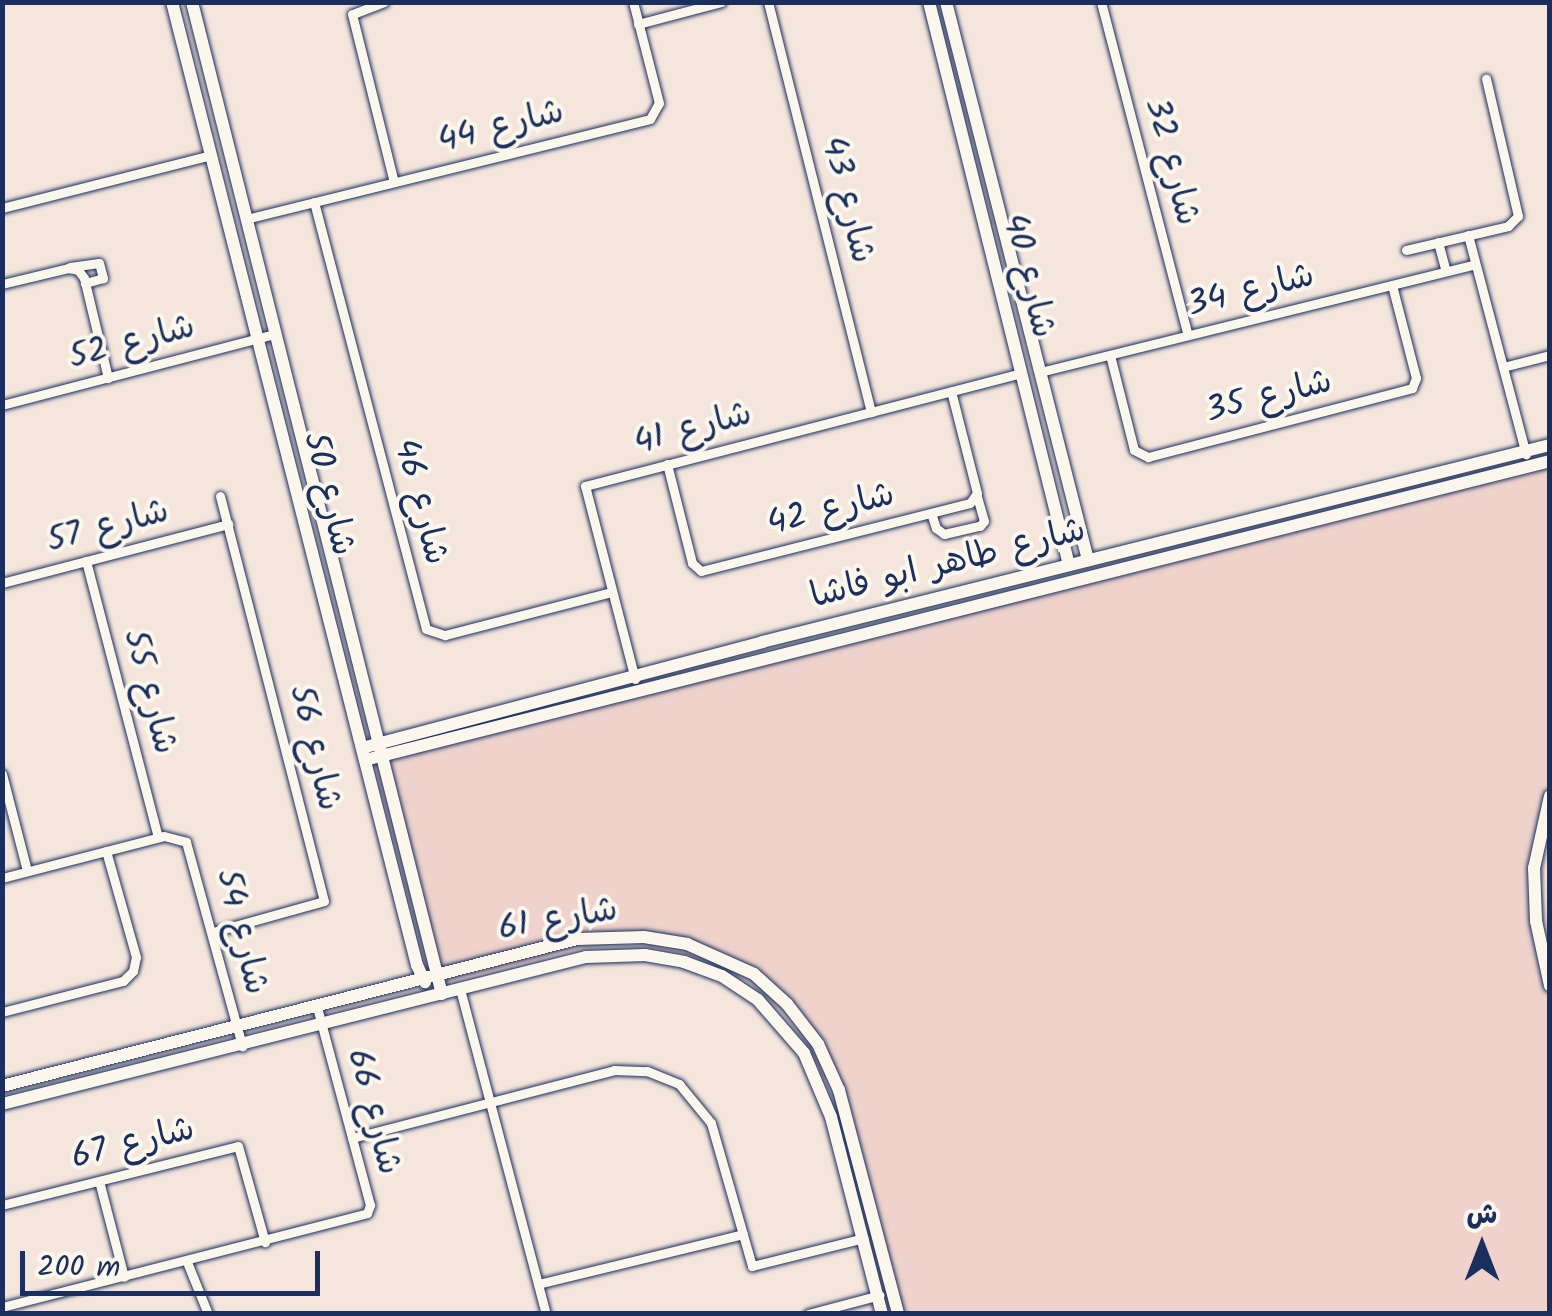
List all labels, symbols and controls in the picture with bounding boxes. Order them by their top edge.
street label: شارع 44 [434,91,568,163]
street label: شارع 32 [1134,94,1208,230]
street label: شارع 43 [811,132,883,268]
street label: شارع 40 [992,210,1064,342]
street label: شارع 34 [1183,255,1319,327]
street label: شارع 52 [64,306,200,380]
street label: شارع 35 [1202,361,1336,433]
street label: شارع 41 [630,393,756,465]
street label: شارع 50 [292,428,364,560]
street label: شارع 46 [383,434,457,570]
street label: شارع 42 [763,474,899,546]
street label: شارع 57 [42,491,174,563]
street label: شارع طاهر ابو فاشا [806,509,1090,619]
street label: شارع 55 [112,625,186,759]
street label: شارع 56 [278,681,350,815]
street label: شارع 54 [205,865,277,999]
street label: شارع 61 [495,889,621,951]
street label: شارع 66 [336,1044,410,1180]
street label: شارع 67 [67,1108,199,1180]
text: ش [1467,1193,1497,1238]
north arrow [1432,1196,1532,1296]
scale bar [25,1231,325,1293]
text: 200 m [37,1244,120,1292]

